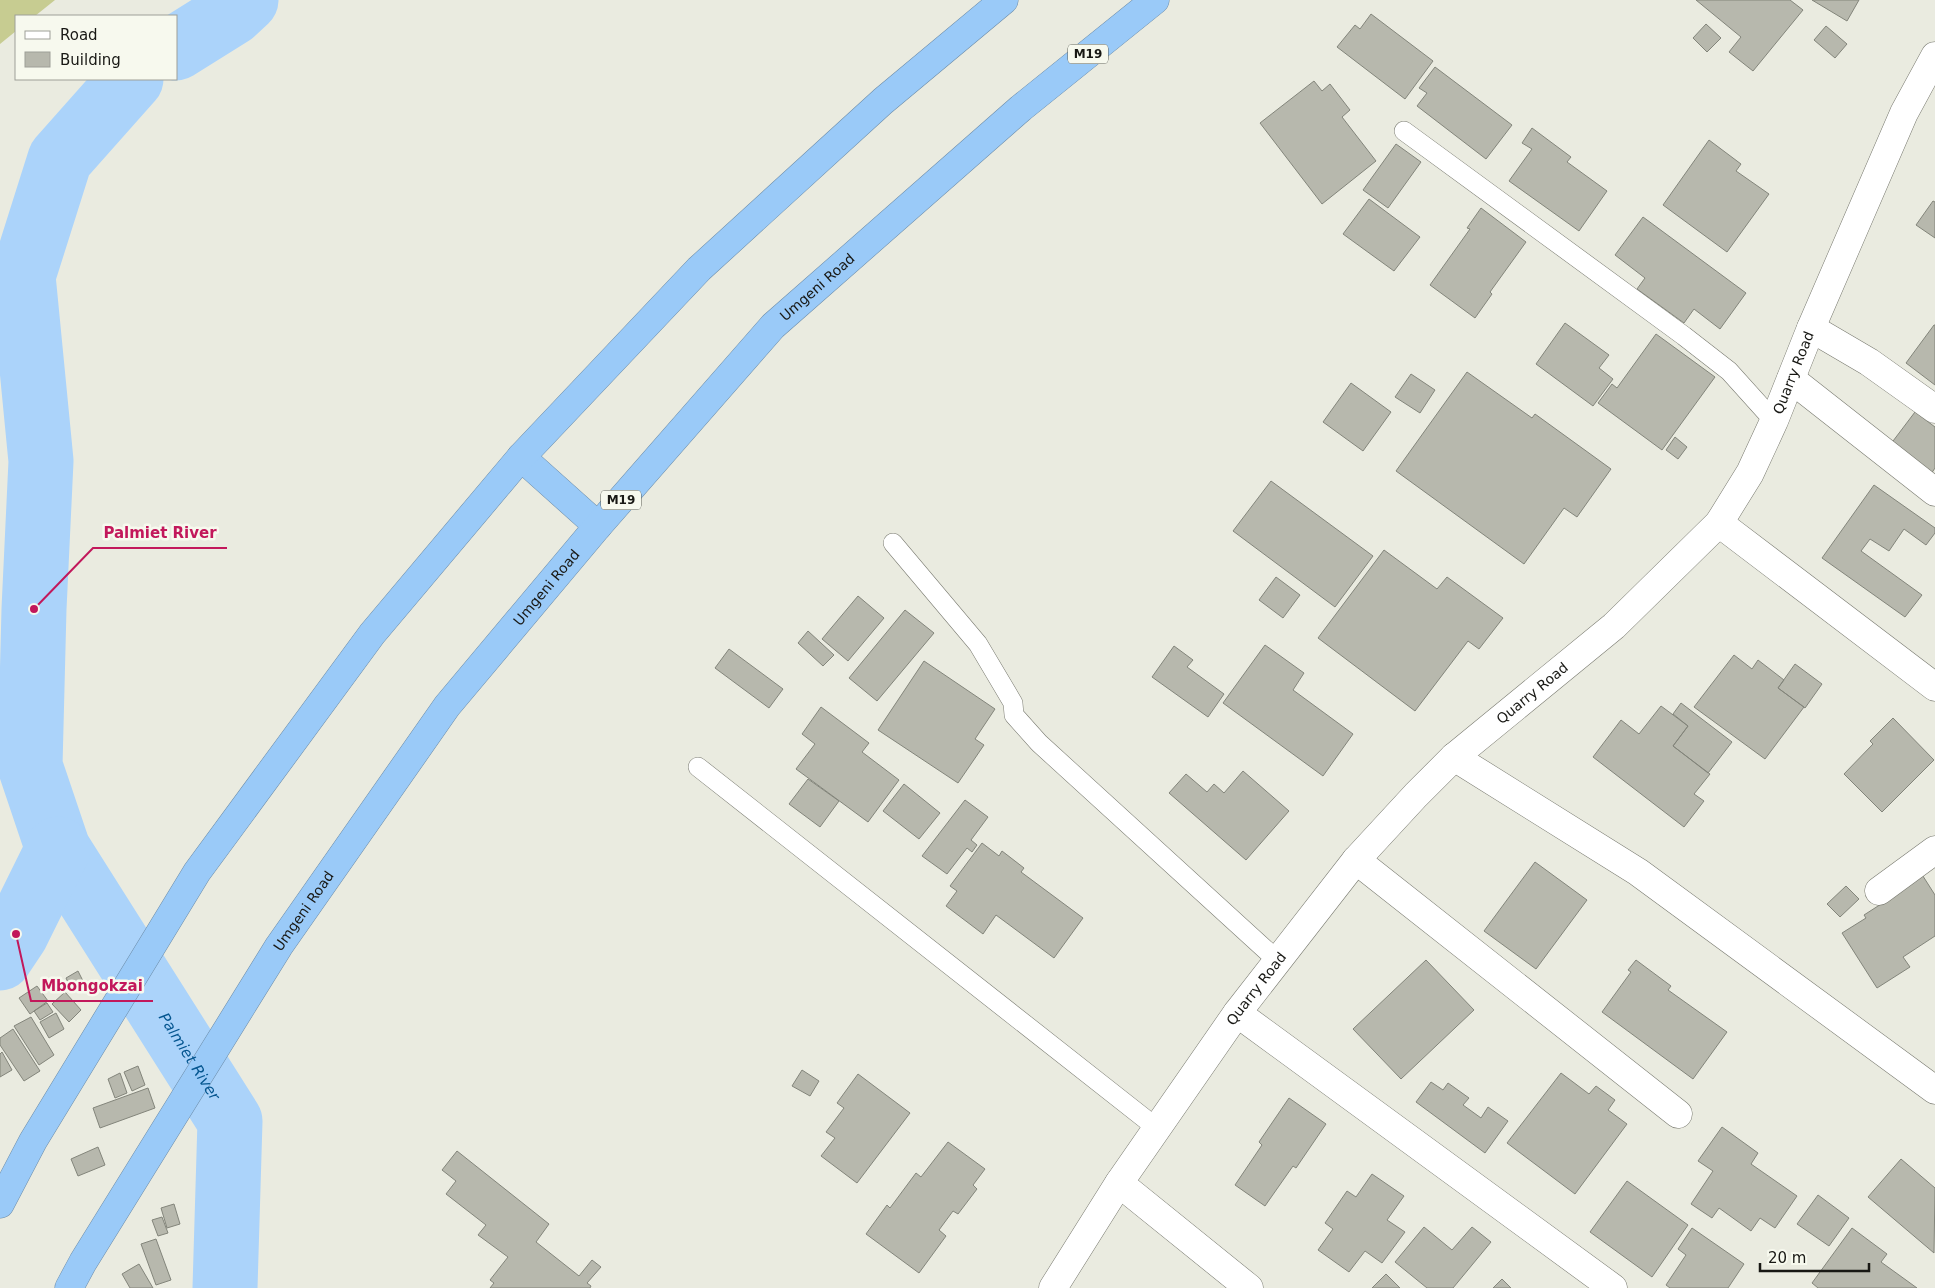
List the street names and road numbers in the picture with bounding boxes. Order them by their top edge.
road number: M19 [1068,44,1108,64]
street label: Umgeni Road [777,250,858,324]
street label: Quarry Road [1770,329,1817,416]
road number: M19 [601,490,641,510]
street label: Umgeni Road [510,546,583,629]
street label: Quarry Road [1493,659,1571,727]
street label: Umgeni Road [270,868,337,954]
street label: Quarry Road [1223,949,1289,1028]

